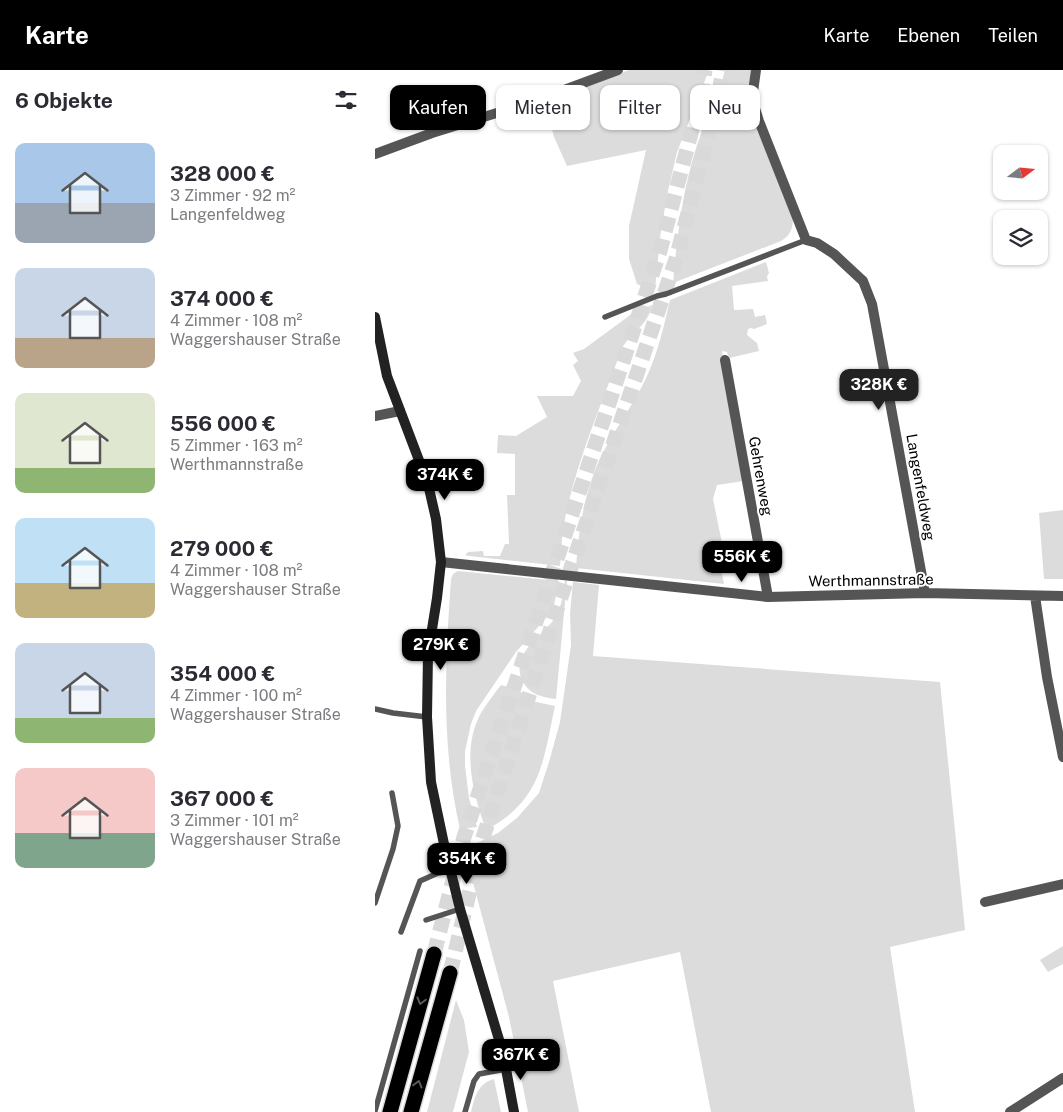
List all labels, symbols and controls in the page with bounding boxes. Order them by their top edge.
text: Karte [25,21,89,49]
text: Karte [824,25,869,46]
text: Ebenen [897,25,960,46]
text: Teilen [988,25,1038,46]
chip: Kaufen [390,85,486,130]
chip: Mieten [496,85,590,130]
chip: Filter [600,85,680,130]
chip: Neu [690,85,760,130]
icon: filters [332,86,360,114]
text: 6 Objekte [15,88,113,113]
north arrow [993,145,1047,200]
map controls [993,145,1048,265]
text: 328 000 € [170,161,275,186]
icon: home [55,163,115,223]
text: 3 Zimmer · 92 m² [170,186,295,205]
text: Langenfeldweg [170,205,285,224]
button: layers [993,210,1048,265]
text: 374 000 € [170,286,274,311]
icon: home [55,288,115,348]
text: 4 Zimmer · 108 m² [170,311,302,330]
text: Waggershauser Straße [170,330,341,349]
pin: 328K € [838,368,920,411]
text: 328K € [850,375,908,394]
text: 556 000 € [170,411,276,436]
icon: home [55,413,115,473]
street label: Langenfeldweg [903,432,939,542]
street label: Gehrenweg [746,435,776,517]
text: 5 Zimmer · 163 m² [170,436,303,455]
text: Werthmannstraße [170,455,304,474]
pin: 374K € [404,458,486,501]
text: 374K € [417,465,473,484]
text: 279 000 € [170,536,274,561]
icon: home [55,538,115,598]
pin: 556K € [701,540,783,583]
text: 556K € [713,547,771,566]
text: 4 Zimmer · 108 m² [170,561,302,580]
street label: Werthmannstraße [808,570,934,590]
text: Waggershauser Straße [170,580,341,599]
pin: 279K € [400,628,482,671]
text: 279K € [413,635,469,654]
text: 354 000 € [170,661,276,686]
icon: home [55,663,115,723]
text: 4 Zimmer · 100 m² [170,686,302,705]
text: Waggershauser Straße [170,705,341,724]
text: 367 000 € [170,786,274,811]
icon: home [55,788,115,848]
text: 3 Zimmer · 101 m² [170,811,299,830]
text: Waggershauser Straße [170,830,341,849]
pin: 354K € [426,842,508,885]
text: 354K € [438,849,496,868]
one-way arrow [416,996,426,1005]
pin: 367K € [480,1038,562,1081]
text: 367K € [493,1045,549,1064]
one-way arrow [413,1081,423,1089]

